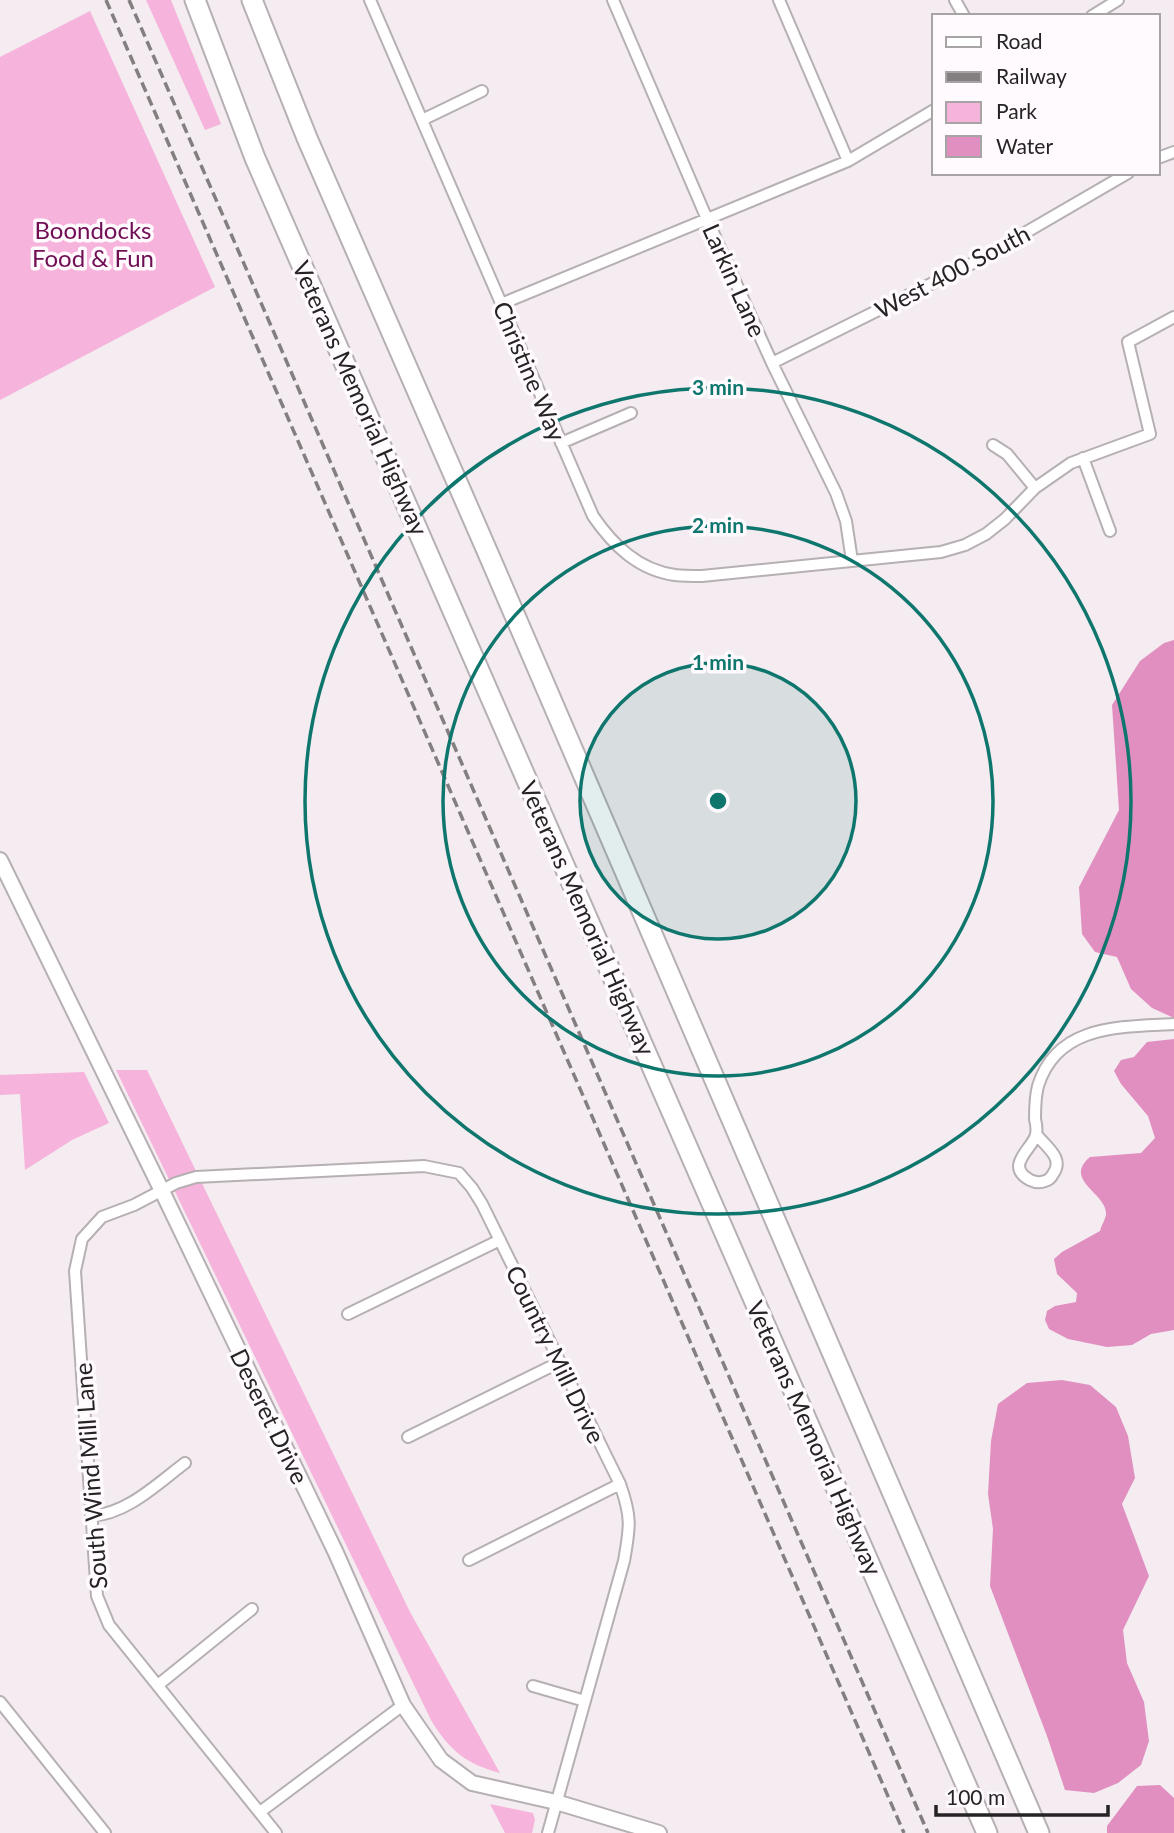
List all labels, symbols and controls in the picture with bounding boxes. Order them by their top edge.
legend [932,14,1160,175]
text: Road [996,28,1043,53]
text: Railway [996,63,1067,88]
text: Park [996,98,1037,123]
text: Water [996,133,1053,158]
park label: Boondocks Food & Fun [32,215,154,272]
street label: West 400 South [870,218,1034,324]
street label: Larkin Lane [697,219,773,341]
street label: Veterans Memorial Highway [287,256,435,540]
street label: Christine Way [488,297,573,446]
text: 3 min [692,374,744,399]
text: 2 min [692,512,744,537]
text: 1 min [692,649,744,674]
street label: Veterans Memorial Highway [514,776,662,1060]
centre of rings [706,789,730,813]
street label: Country Mill Drive [500,1261,612,1447]
street label: Veterans Memorial Highway [741,1296,889,1580]
street label: Deseret Drive [225,1344,315,1488]
street label: South Wind Mill Lane [68,1362,112,1590]
scale bar [936,1773,1108,1817]
text: 100 m [946,1784,1005,1809]

